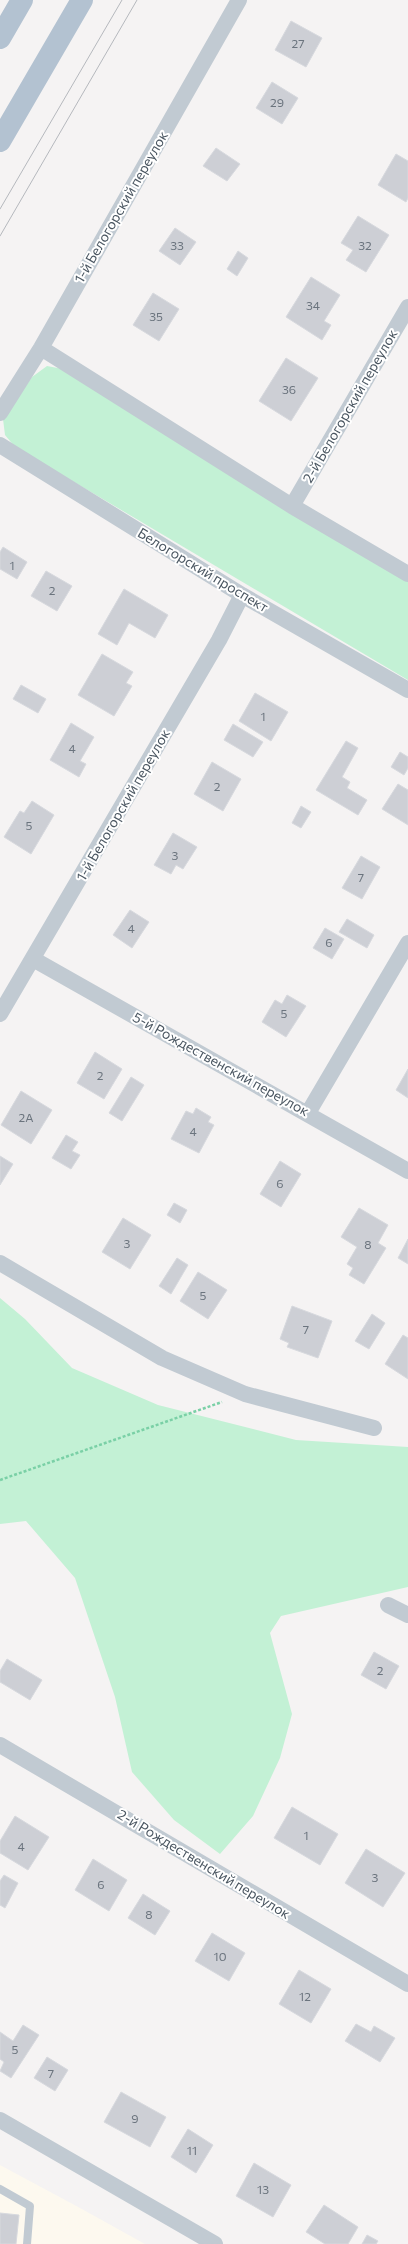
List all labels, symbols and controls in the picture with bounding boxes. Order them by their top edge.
house number: 27 [292,36,304,50]
house number: 29 [270,95,284,109]
street label: 1-й Белогорский переулок [70,127,171,286]
house number: 33 [170,238,184,252]
house number: 32 [358,238,372,252]
house number: 34 [306,298,320,312]
house number: 35 [149,309,163,323]
street label: 2-й Белогорский переулок [299,326,401,485]
house number: 36 [282,382,296,396]
street label: Белогорский проспект [135,524,272,615]
house number: 1 [9,558,15,572]
house number: 2 [49,583,56,597]
house number: 1 [260,709,266,723]
street label: 1-й Белогорский переулок [72,725,173,884]
house number: 4 [68,741,76,755]
house number: 2 [214,779,221,793]
house number: 5 [26,818,33,832]
house number: 3 [172,848,179,862]
house number: 7 [358,870,364,884]
house number: 4 [127,921,135,935]
house number: 6 [325,935,333,949]
house number: 5 [281,1006,288,1020]
street label: 5-й Рождественский переулок [130,1008,313,1119]
house number: 2 [97,1068,104,1082]
house number: 2А [19,1110,33,1124]
house number: 4 [189,1124,197,1138]
house number: 6 [276,1176,284,1190]
house number: 3 [124,1236,131,1250]
house number: 8 [364,1237,372,1251]
house number: 5 [200,1288,207,1302]
house number: 7 [303,1322,309,1336]
house number: 2 [377,1663,384,1677]
street label: 2-й Рождественский переулок [115,1805,294,1922]
house number: 1 [303,1828,309,1842]
house number: 4 [17,1839,25,1853]
house number: 3 [372,1870,379,1884]
house number: 6 [97,1877,105,1891]
house number: 8 [145,1907,153,1921]
house number: 10 [214,1949,227,1963]
house number: 12 [299,1989,311,2003]
house number: 5 [12,2042,19,2056]
house number: 7 [48,2066,54,2080]
house number: 9 [131,2111,139,2125]
house number: 11 [187,2143,197,2157]
house number: 13 [257,2182,269,2196]

